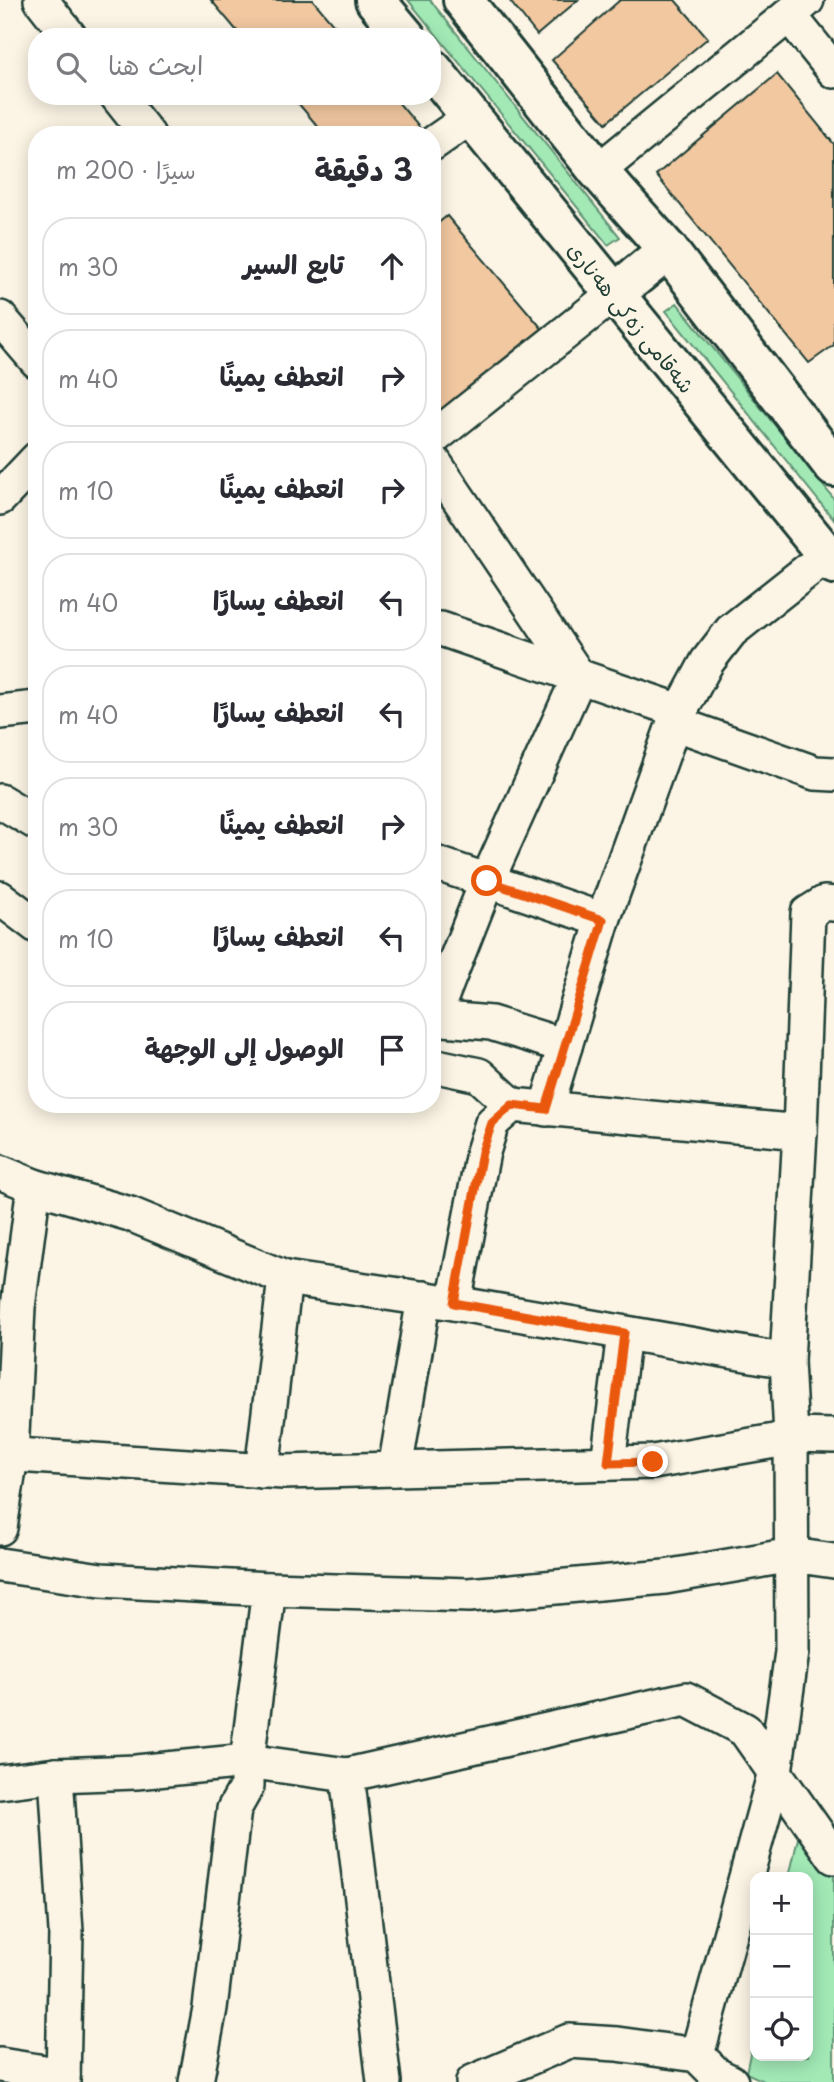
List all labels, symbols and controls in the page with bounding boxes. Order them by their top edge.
search box [28,28,441,105]
text: ابحث هنا [108,45,203,84]
icon: search [52,48,90,86]
text: 3 دقيقة [315,146,413,191]
text: سيرًا · 200 m [56,152,196,187]
street label: شەقامی زەکی هەناری [561,234,703,400]
text: تابع السير [243,244,344,283]
icon: ahead [373,247,411,285]
text: 30 m [58,249,118,284]
text: انعطف يمينًا [220,356,344,395]
icon: right [373,359,411,397]
text: 40 m [58,361,118,396]
text: انعطف يمينًا [220,468,344,507]
icon: right [373,471,411,509]
text: 10 m [58,473,114,508]
text: انعطف يسارًا [213,580,344,619]
icon: left [373,583,411,621]
text: 40 m [58,585,118,620]
text: انعطف يسارًا [213,692,344,731]
icon: left [373,695,411,733]
text: 40 m [58,697,118,732]
text: انعطف يمينًا [220,804,344,843]
icon: right [373,807,411,845]
text: 30 m [58,809,118,844]
route start [471,865,502,896]
text: انعطف يسارًا [213,916,344,955]
icon: left [373,919,411,957]
text: 10 m [58,921,114,956]
text: الوصول إلى الوجهة [145,1028,344,1067]
icon: arrive [373,1031,411,1069]
route end [637,1446,668,1477]
map controls [750,1872,813,2061]
button: + [750,1872,813,1935]
button: − [750,1935,813,1998]
button: locate [750,1998,813,2061]

